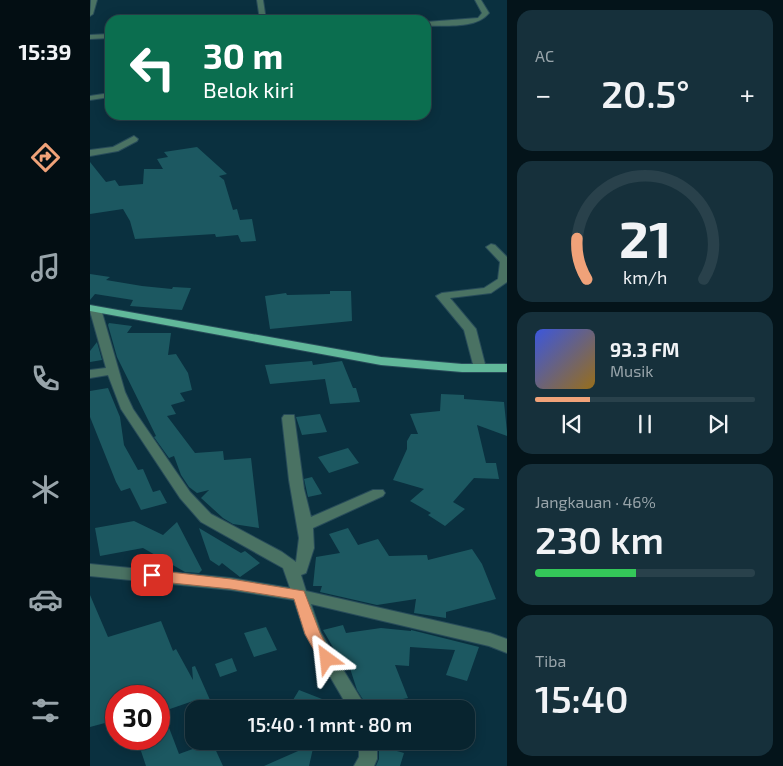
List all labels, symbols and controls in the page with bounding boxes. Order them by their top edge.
text: 30 m [203,34,283,76]
icon: left [120,35,185,100]
text: 15:39 [19,38,71,64]
text: AC [535,46,554,65]
text: 20.5° [601,70,690,116]
text: Belok kiri [203,76,294,102]
text: − [535,77,551,111]
text: + [740,77,755,111]
icon: directions [28,140,63,175]
text: 21 [619,206,671,268]
icon: music [28,250,63,285]
text: km/h [623,266,667,288]
text: 93.3 FM [610,338,679,361]
icon: phone [28,361,63,396]
text: Musik [610,361,653,380]
icon: previous [558,410,586,438]
icon: pause [631,410,659,438]
icon: next [704,410,732,438]
icon: climate [28,472,63,507]
text: Jangkauan · 46% [535,492,656,511]
text: 230 km [535,516,664,562]
pin [131,554,173,596]
icon: arrive [138,561,166,589]
icon: car [28,582,63,617]
position arrow [300,632,352,684]
text: Tiba [535,651,566,670]
text: 15:40 [535,675,628,721]
speed limit sign: 30 [105,685,170,750]
icon: filters [28,693,63,728]
text: 15:40 · 1 mnt · 80 m [248,713,412,736]

